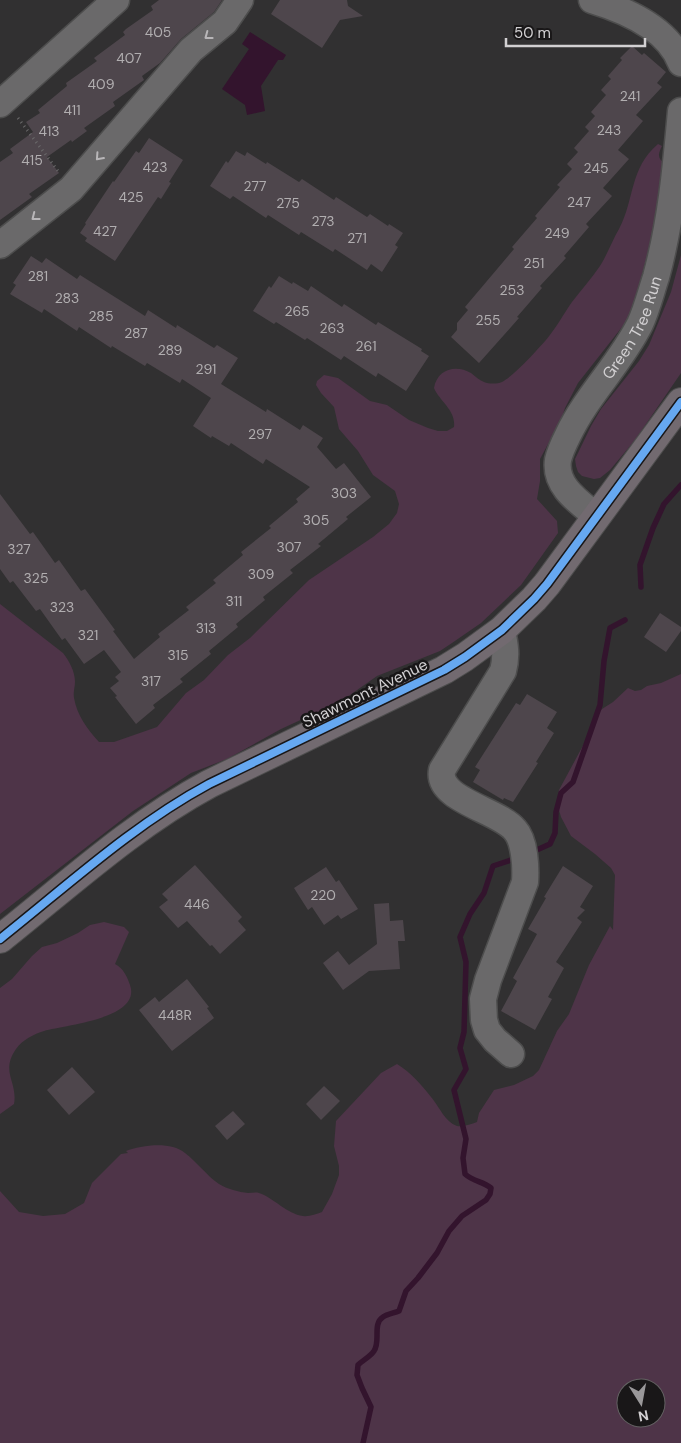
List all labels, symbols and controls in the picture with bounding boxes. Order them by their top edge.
scale bar [506,15,645,47]
house number: 405 [145,23,171,41]
text: 50 m [514,23,551,43]
one-way arrow [205,31,214,39]
house number: 407 [116,49,142,67]
house number: 409 [88,75,115,93]
house number: 241 [620,87,640,105]
house number: 411 [63,101,81,119]
house number: 243 [597,121,621,139]
house number: 413 [38,122,60,140]
house number: 415 [21,151,43,169]
one-way arrow [96,151,105,160]
house number: 423 [143,158,167,176]
house number: 245 [584,159,608,177]
house number: 277 [244,177,266,195]
house number: 425 [118,188,144,206]
house number: 247 [567,193,591,211]
house number: 275 [276,194,300,212]
one-way arrow [32,211,41,219]
house number: 273 [311,212,335,230]
house number: 427 [93,222,117,240]
house number: 249 [544,224,570,242]
house number: 271 [347,229,367,247]
house number: 251 [524,254,544,272]
house number: 281 [28,267,48,285]
street label: Green Tree Run [597,273,666,383]
house number: 253 [500,281,524,299]
house number: 283 [55,289,79,307]
house number: 265 [284,302,310,320]
house number: 285 [89,307,113,325]
house number: 255 [475,311,501,329]
house number: 263 [319,319,345,337]
house number: 287 [124,324,148,342]
house number: 261 [355,337,377,355]
house number: 289 [158,341,183,359]
house number: 291 [196,360,216,378]
house number: 297 [248,425,272,443]
house number: 303 [331,484,357,502]
house number: 305 [303,511,329,529]
house number: 307 [276,538,302,556]
house number: 327 [7,540,31,558]
house number: 309 [248,565,275,583]
house number: 325 [24,569,48,587]
house number: 311 [226,592,242,610]
house number: 323 [50,598,74,616]
house number: 313 [196,619,216,637]
house number: 321 [78,626,98,644]
house number: 315 [168,646,188,664]
street label: Shawmont Avenue [299,654,431,732]
house number: 317 [141,672,161,690]
house number: 220 [310,886,336,904]
house number: 446 [184,895,210,913]
house number: 448R [158,1006,192,1024]
north arrow [616,1378,666,1428]
text: N [637,1406,650,1426]

